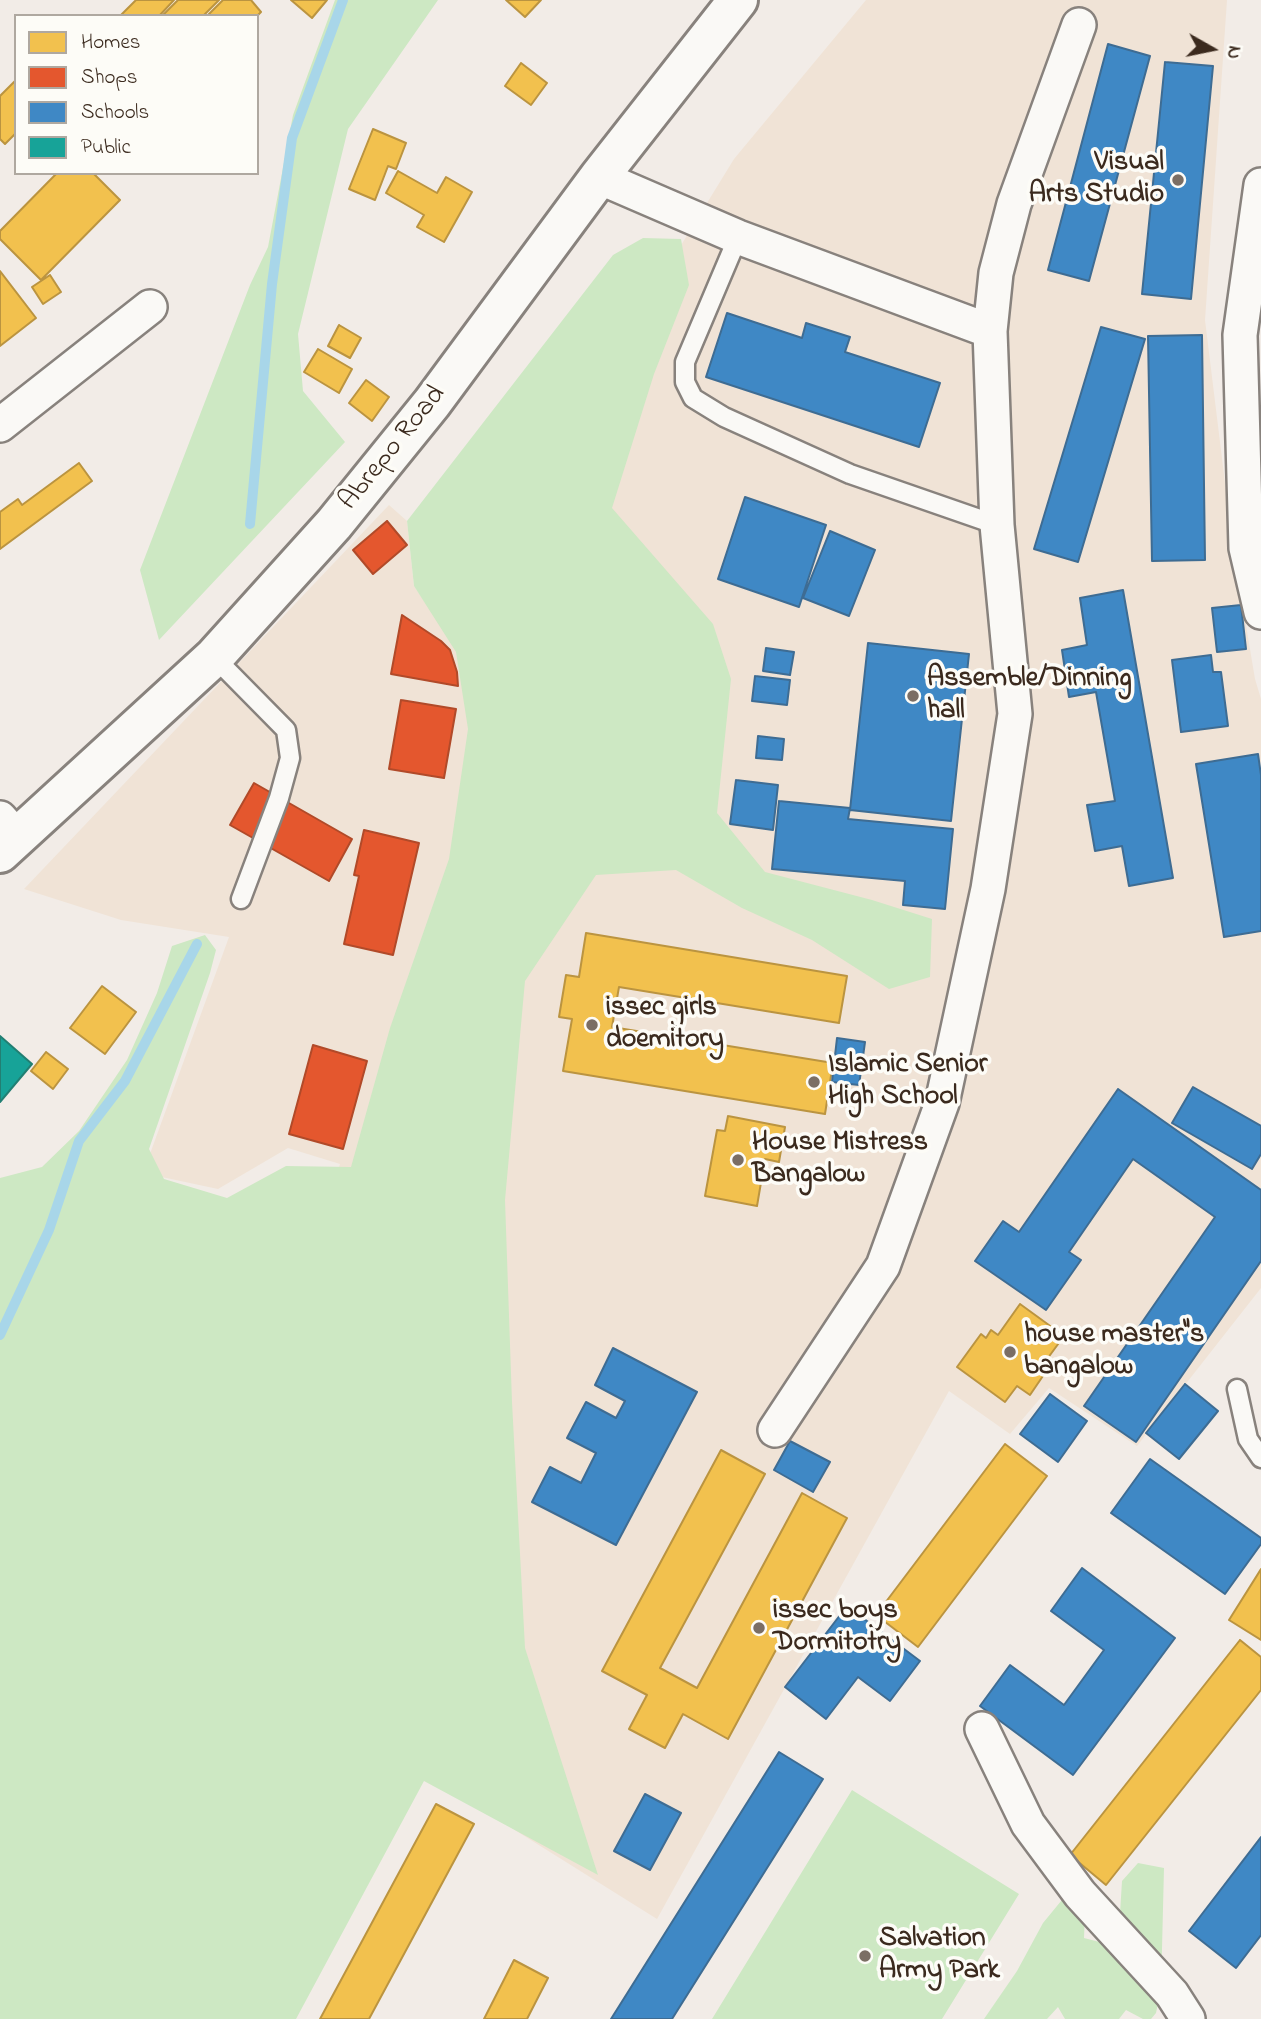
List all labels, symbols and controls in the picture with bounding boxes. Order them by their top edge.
legend [14,14,259,175]
north arrow [1177,14,1247,84]
text: Homes [81,28,141,58]
text: N [1219,44,1248,61]
text: Shops [81,63,138,93]
text: Schools [81,98,149,128]
text: Public [81,133,131,163]
place label: Visual Arts Studio [1029,147,1164,213]
marker: Visual Arts Studio [1170,172,1186,188]
street label: Abrepo Road [333,380,455,518]
place label: Assemble/Dinning hall [927,663,1132,729]
marker: Assemble/Dinning hall [905,688,921,704]
place label: issec girls doemitory [606,992,724,1058]
marker: issec girls doemitory [584,1017,600,1033]
place label: Islamic Senior High School [828,1049,987,1115]
marker: Islamic Senior High School [806,1074,822,1090]
place label: House Mistress Bangalow [752,1127,928,1193]
marker: House Mistress Bangalow [730,1152,746,1168]
place label: house master"s bangalow [1024,1319,1204,1385]
marker: house master"s bangalow [1002,1344,1018,1360]
place label: issec boys Dormitotry [773,1595,901,1661]
marker: issec boys Dormitotry [751,1620,767,1636]
place label: Salvation Army Park [879,1923,1000,1989]
marker: Salvation Army Park [857,1948,873,1964]

